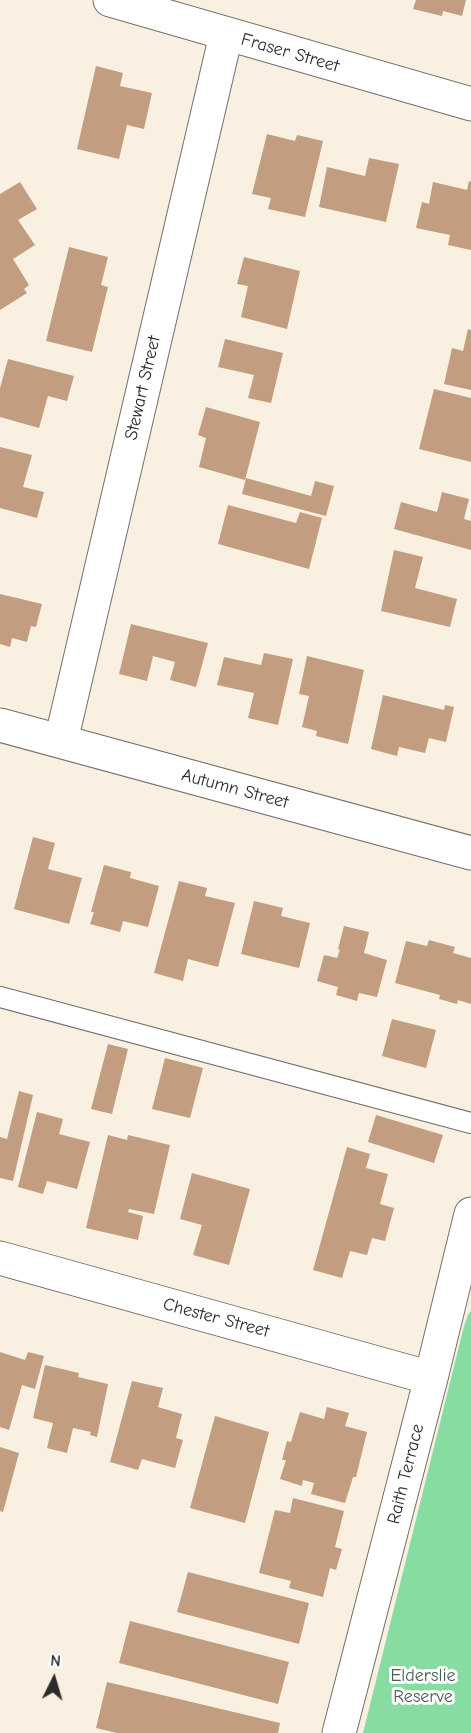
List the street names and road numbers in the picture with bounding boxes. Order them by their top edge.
street label: Fraser Street [238,29,342,77]
street label: Stewart Street [120,334,166,442]
street label: Autumn Street [179,764,291,814]
street label: Chester Street [161,1293,271,1343]
street label: Raith Terrace [383,1422,429,1526]

